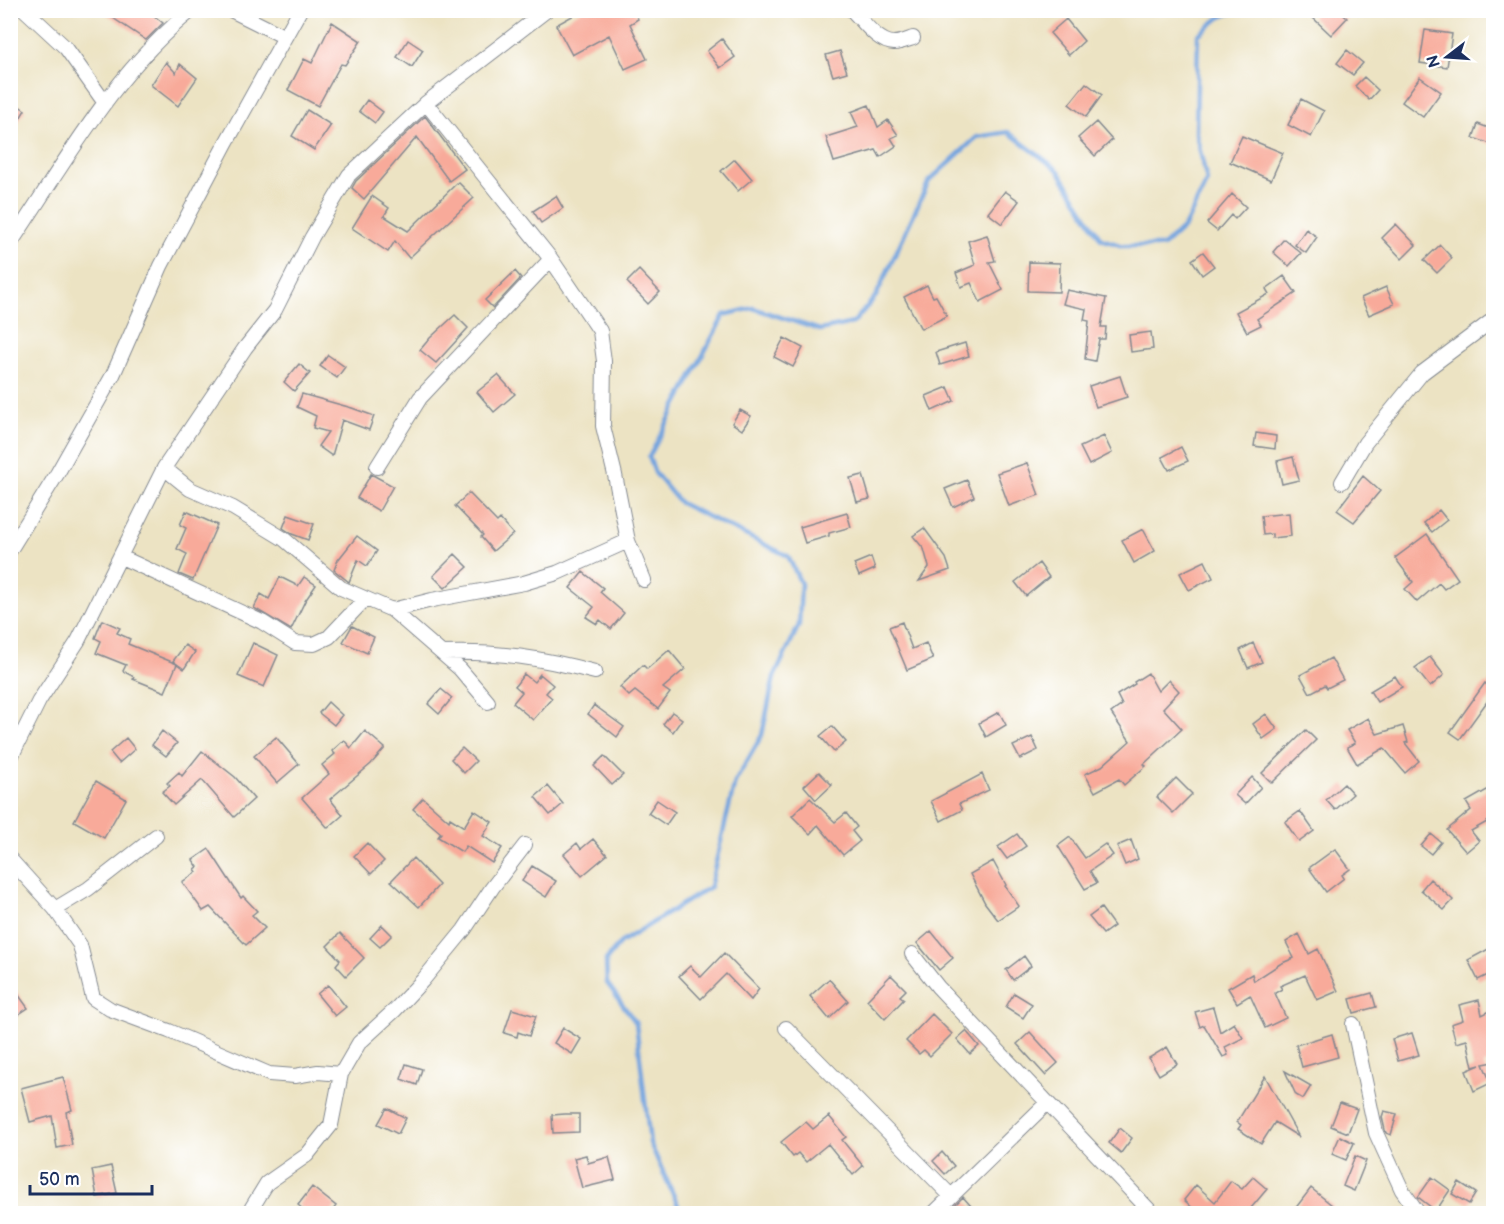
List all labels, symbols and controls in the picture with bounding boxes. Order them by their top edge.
north arrow [1417,27,1477,87]
text: N [1423,52,1445,69]
scale bar [30,1158,152,1196]
text: 50 m [39,1169,80,1190]

